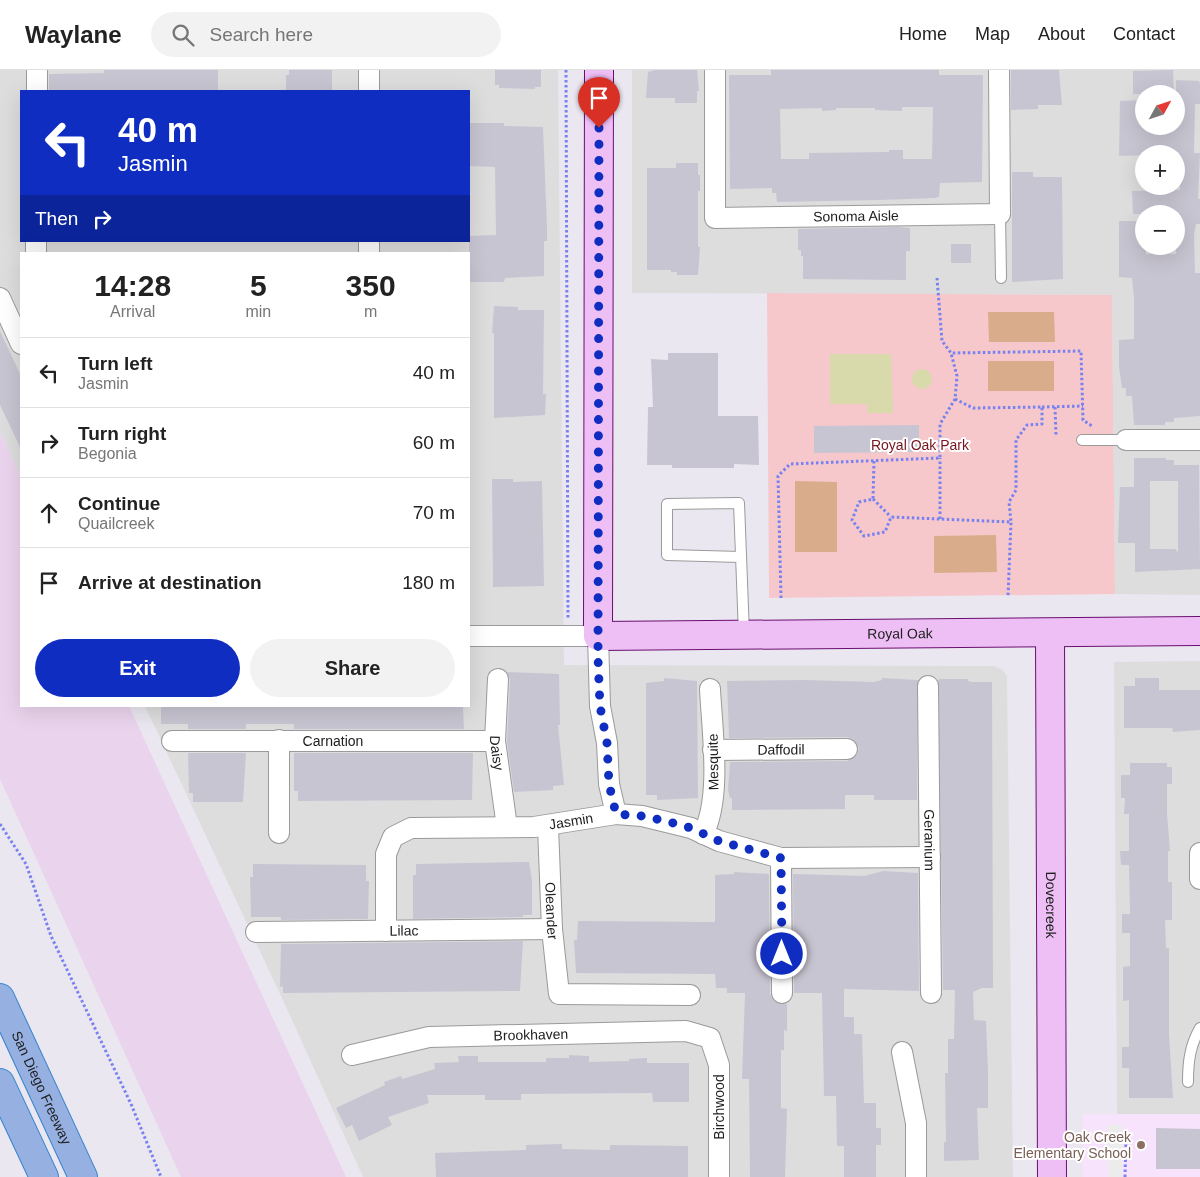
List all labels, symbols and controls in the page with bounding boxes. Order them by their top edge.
search box [151,12,501,57]
text: Waylane [25,21,121,48]
icon: search [169,21,197,49]
text: Search here [209,24,313,45]
text: Home [899,24,947,44]
text: Map [975,24,1010,44]
text: About [1038,24,1085,44]
text: Contact [1113,24,1175,44]
pin [578,77,620,128]
icon: arrive [585,84,613,112]
north arrow [1135,85,1185,135]
map controls [1135,85,1185,255]
icon: left [35,110,100,175]
text: 40 m [118,110,198,149]
button: + [1135,145,1185,195]
text: Jasmin [118,151,188,176]
icon: right [88,205,116,233]
button: − [1135,205,1185,255]
street label: Sonoma Aisle [813,207,899,225]
text: Then [35,208,78,229]
text: 14:28 [94,269,171,302]
text: 5 [250,269,267,302]
text: 350 [346,269,396,302]
text: Arrival [110,303,155,320]
text: min [245,303,271,320]
text: m [364,303,377,320]
text: Turn left [78,353,153,374]
icon: left [35,359,63,387]
text: 40 m [413,362,455,383]
text: Jasmin [78,375,129,392]
text: Turn right [78,423,166,444]
icon: right [35,429,63,457]
text: 60 m [413,432,455,453]
park label: Royal Oak Park [871,437,970,453]
text: Begonia [78,445,137,462]
text: Continue [78,493,160,514]
icon: ahead [35,499,63,527]
text: 70 m [413,502,455,523]
text: Quailcreek [78,515,154,532]
icon: arrive [35,569,63,597]
text: Arrive at destination [78,572,262,593]
text: 180 m [402,572,455,593]
street label: Royal Oak [867,625,934,642]
button: Exit [35,639,240,697]
button: Share [250,639,455,697]
street label: Carnation [303,733,363,749]
street label: Mesquite [705,733,721,791]
street label: Daisy [487,735,507,771]
street label: Daffodil [757,741,805,758]
street label: Geranium [921,809,938,871]
street label: Jasmin [548,810,594,833]
street label: Dovecreek [1043,871,1059,940]
street label: Oleander [542,882,561,941]
street label: Lilac [389,922,418,939]
position arrow [755,927,807,979]
street label: Brookhaven [493,1026,568,1043]
street label: San Diego Freeway [8,1029,75,1147]
street label: Birchwood [711,1074,727,1140]
place label: Oak Creek Elementary School [1013,1129,1132,1161]
marker: Oak Creek Elementary School [1135,1139,1147,1151]

